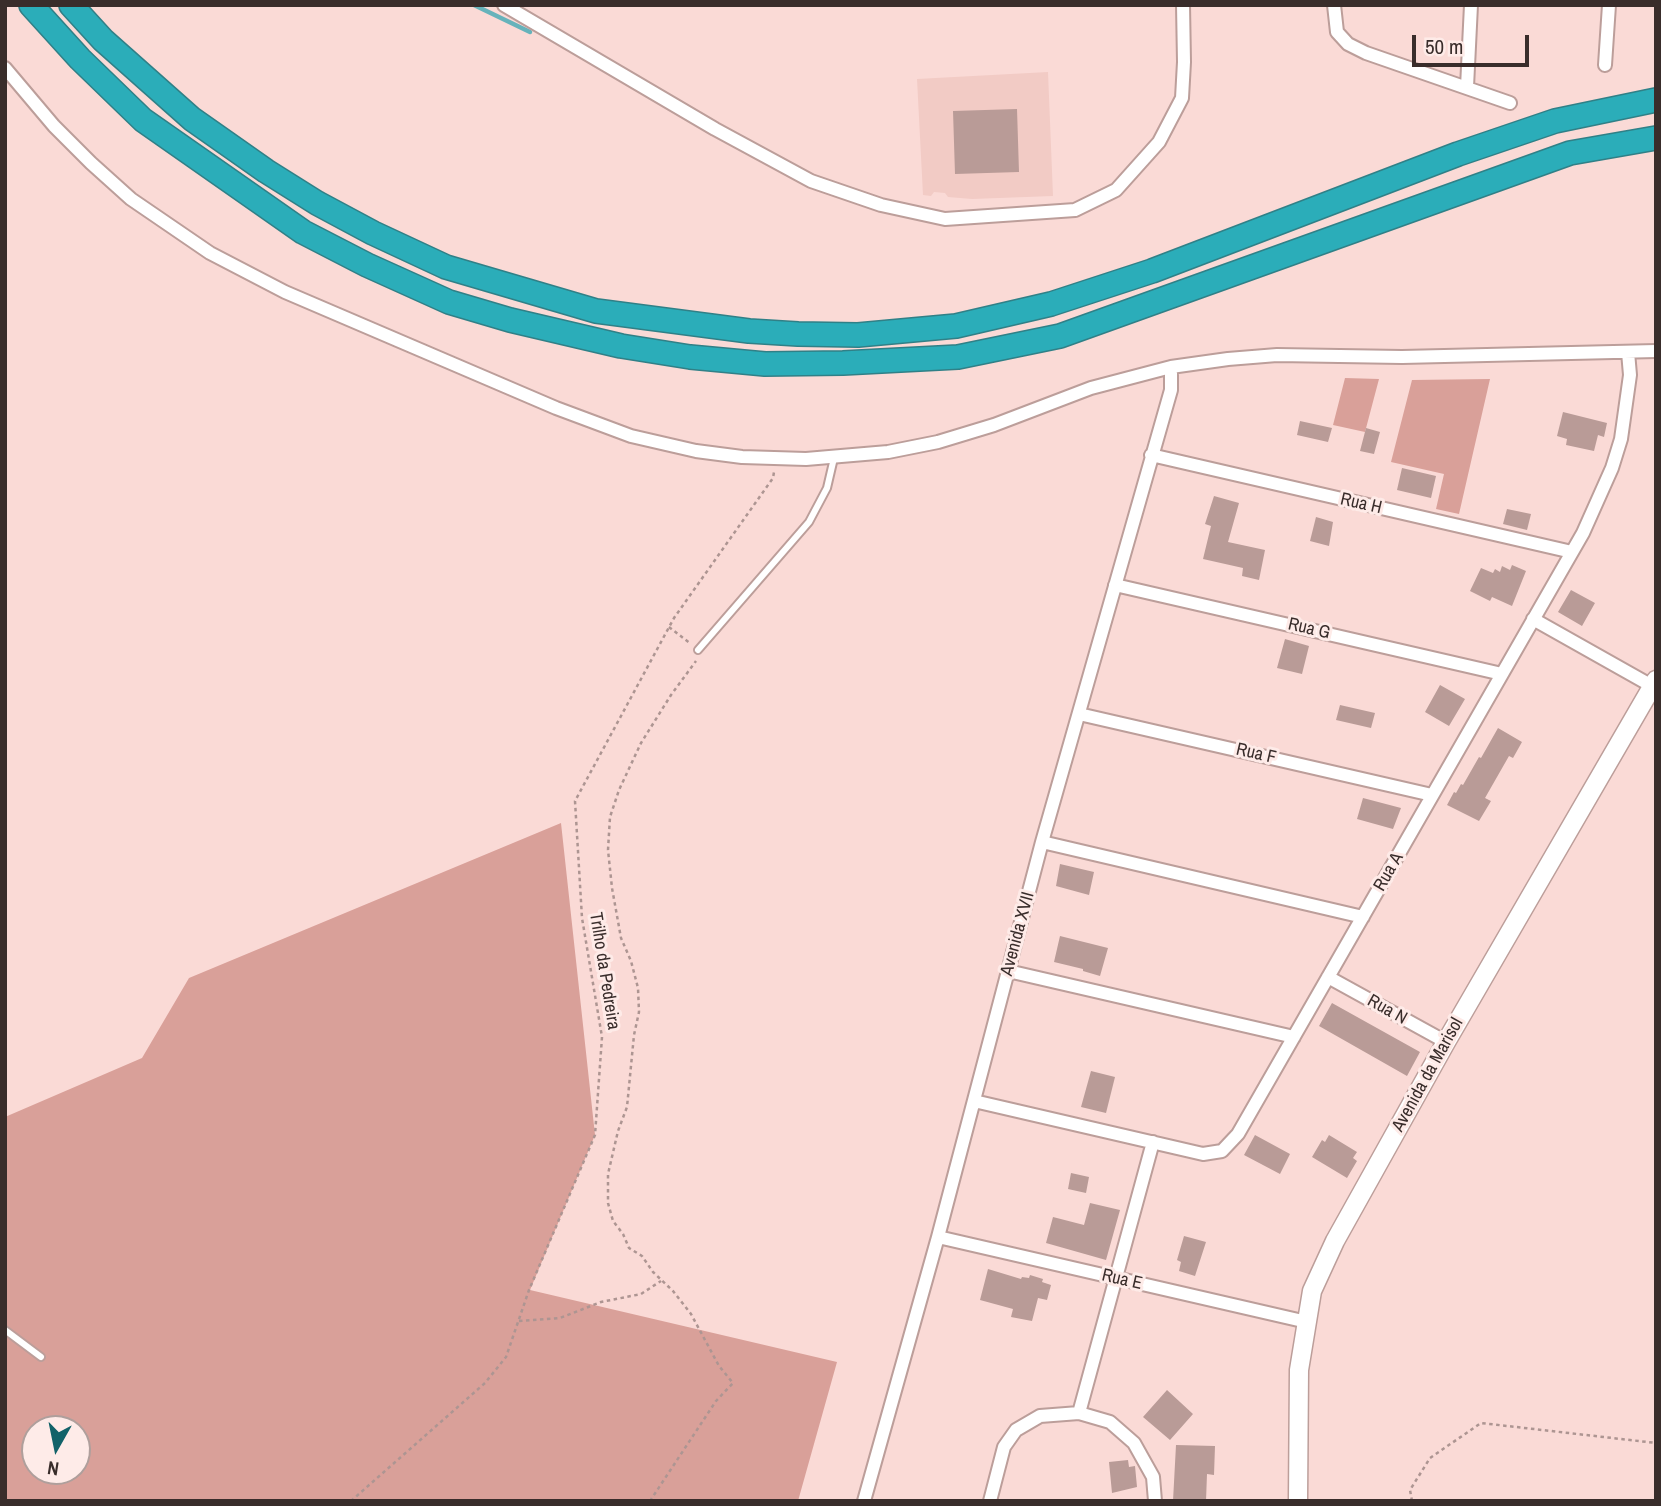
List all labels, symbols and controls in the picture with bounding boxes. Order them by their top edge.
scale bar [1416,21,1533,65]
text: 50 m [1425,32,1463,61]
street label: Rua H [1338,489,1384,519]
street label: Rua G [1286,614,1332,644]
street label: Rua F [1234,739,1278,769]
street label: Rua A [1369,849,1409,895]
street label: Avenida XVII [996,890,1040,978]
street label: Trilho da Pedreira [584,911,624,1031]
street label: Rua N [1363,990,1411,1030]
street label: Avenida da Marisol [1388,1014,1468,1136]
street label: Rua E [1100,1265,1144,1295]
north arrow [21,1415,91,1485]
text: N [45,1455,61,1482]

